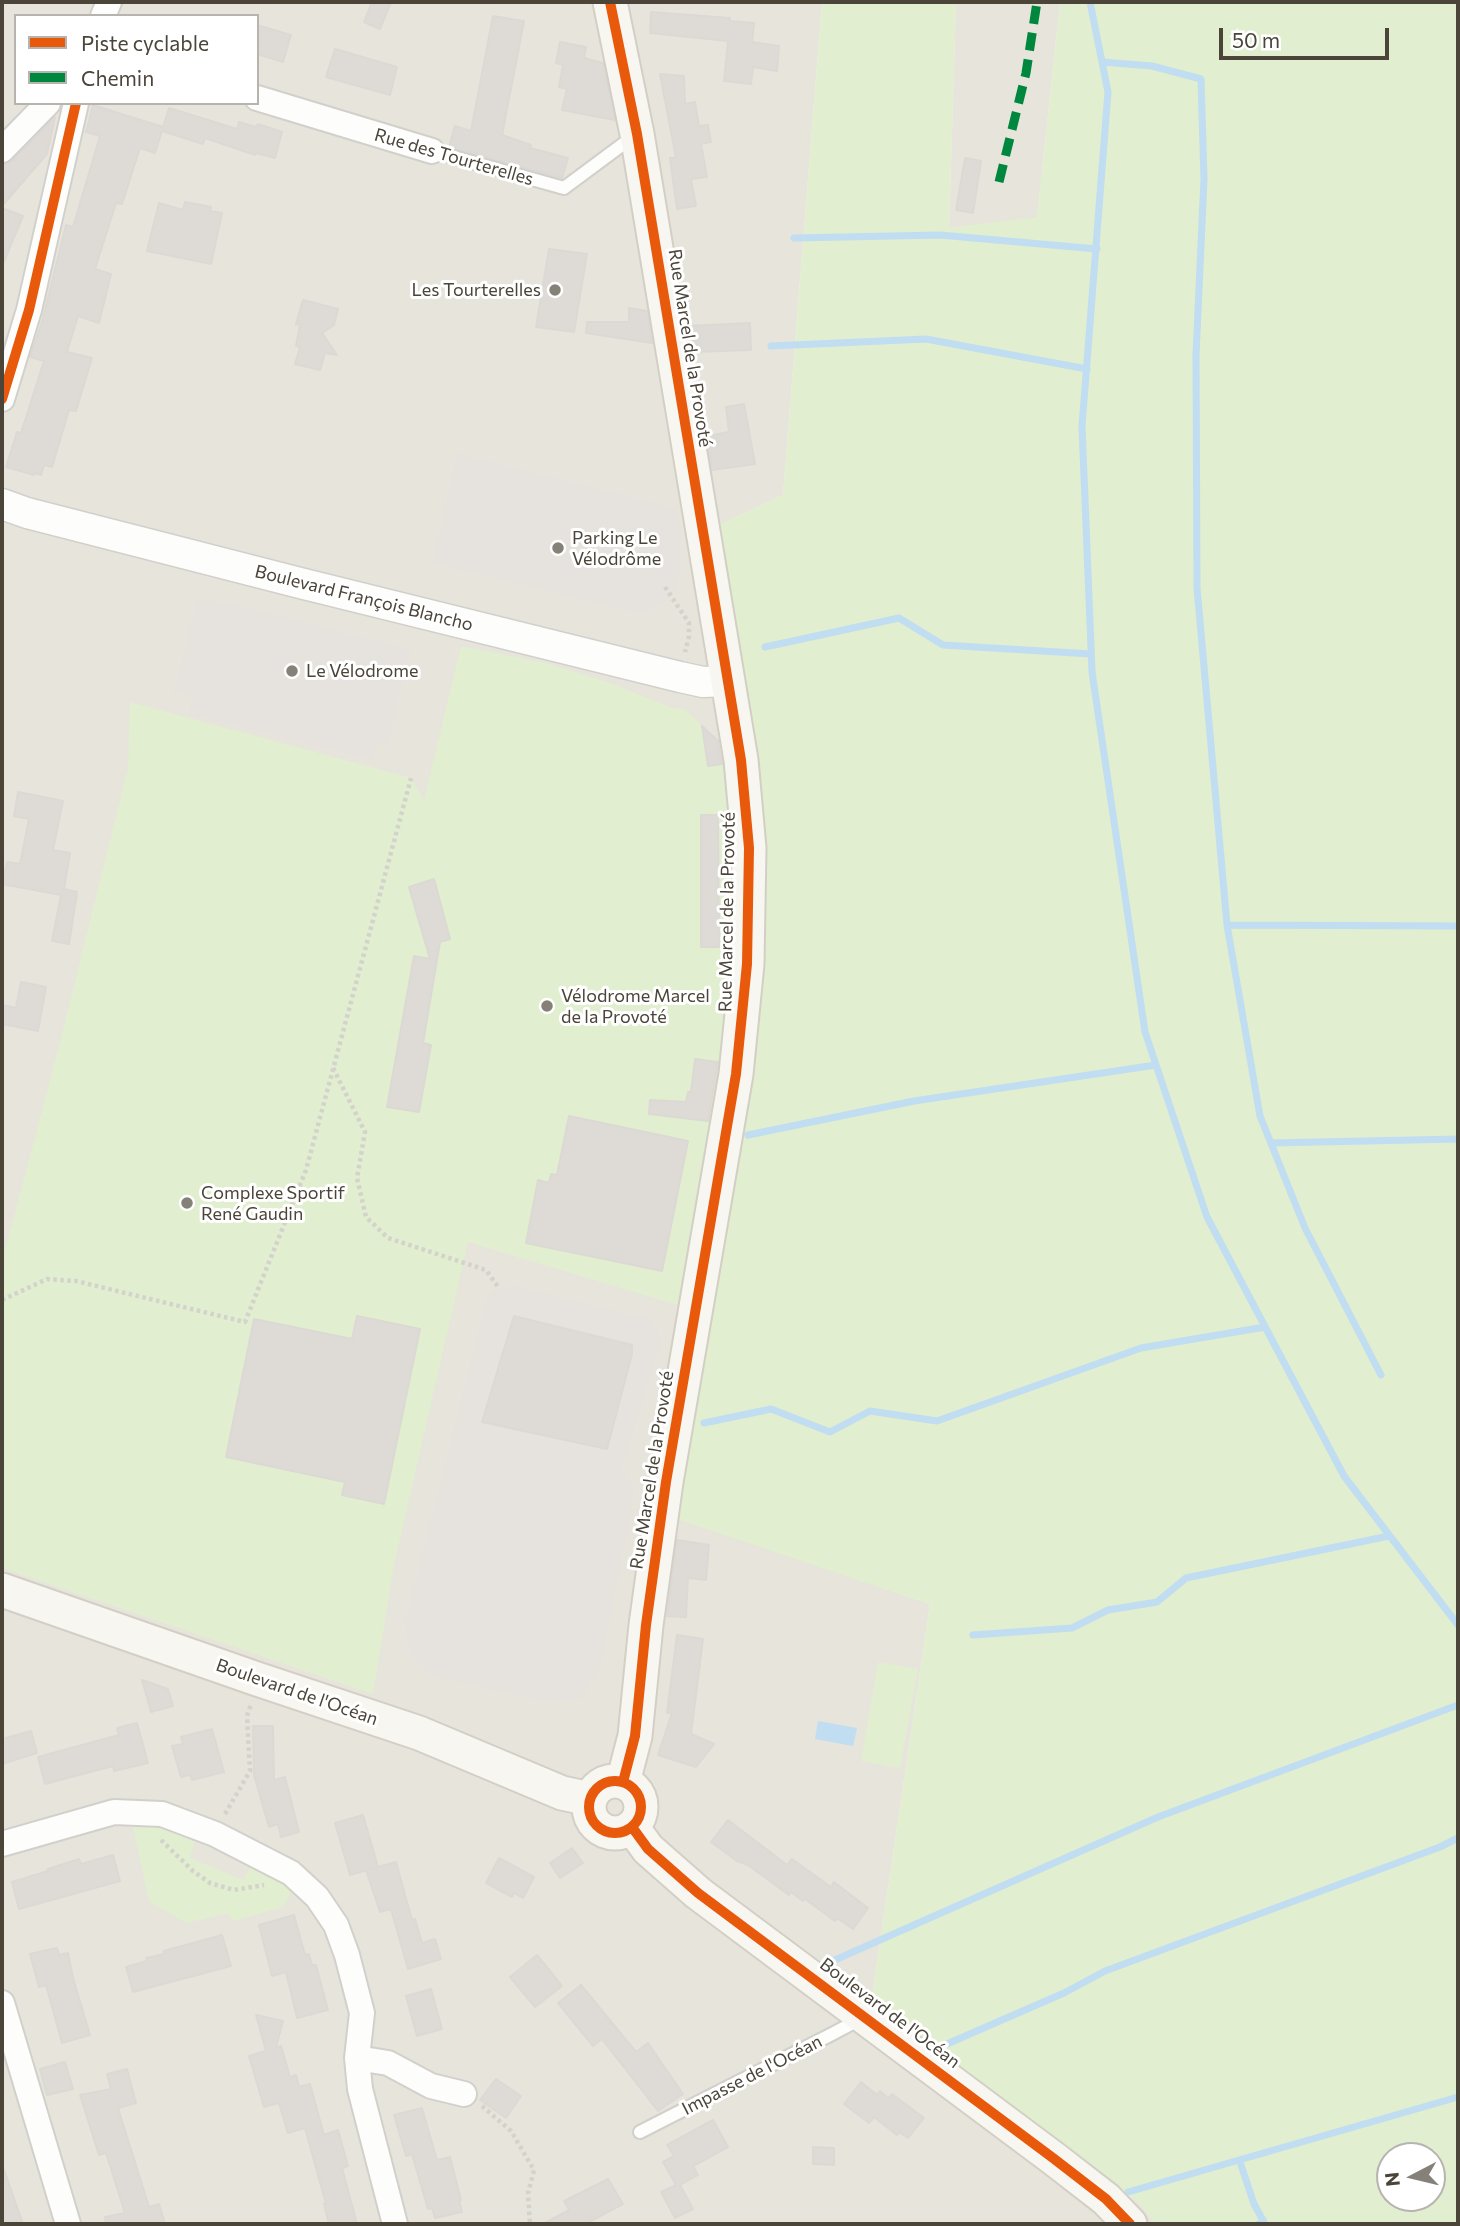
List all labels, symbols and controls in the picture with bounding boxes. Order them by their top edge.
legend [14,14,259,105]
scale bar [1222,14,1392,58]
text: 50 m [1232,27,1280,52]
text: Piste cyclable [81,30,209,55]
text: Chemin [81,65,154,90]
street label: Rue des Tourterelles [372,124,536,190]
street label: Rue Marcel de la Provoté [664,247,716,449]
place label: Les Tourterelles [411,279,541,301]
marker: Les Tourterelles [547,282,563,298]
place label: Parking Le Vélodrôme [572,527,661,570]
marker: Parking Le Vélodrôme [550,540,566,556]
street label: Boulevard François Blancho [253,560,475,636]
place label: Le Vélodrome [306,660,418,682]
marker: Le Vélodrome [284,663,300,679]
street label: Rue Marcel de la Provoté [714,812,740,1012]
place label: Vélodrome Marcel de la Provoté [561,985,710,1028]
marker: Vélodrome Marcel de la Provoté [539,998,555,1014]
place label: Complexe Sportif René Gaudin [201,1182,345,1224]
marker: Complexe Sportif René Gaudin [179,1195,195,1211]
street label: Rue Marcel de la Provoté [626,1369,678,1571]
street label: Boulevard de l'Océan [213,1654,381,1730]
street label: Boulevard de l'Océan [816,1953,964,2073]
street label: Impasse de l'Océan [678,2030,826,2120]
north arrow [1376,2142,1446,2212]
text: N [1379,2171,1404,2188]

